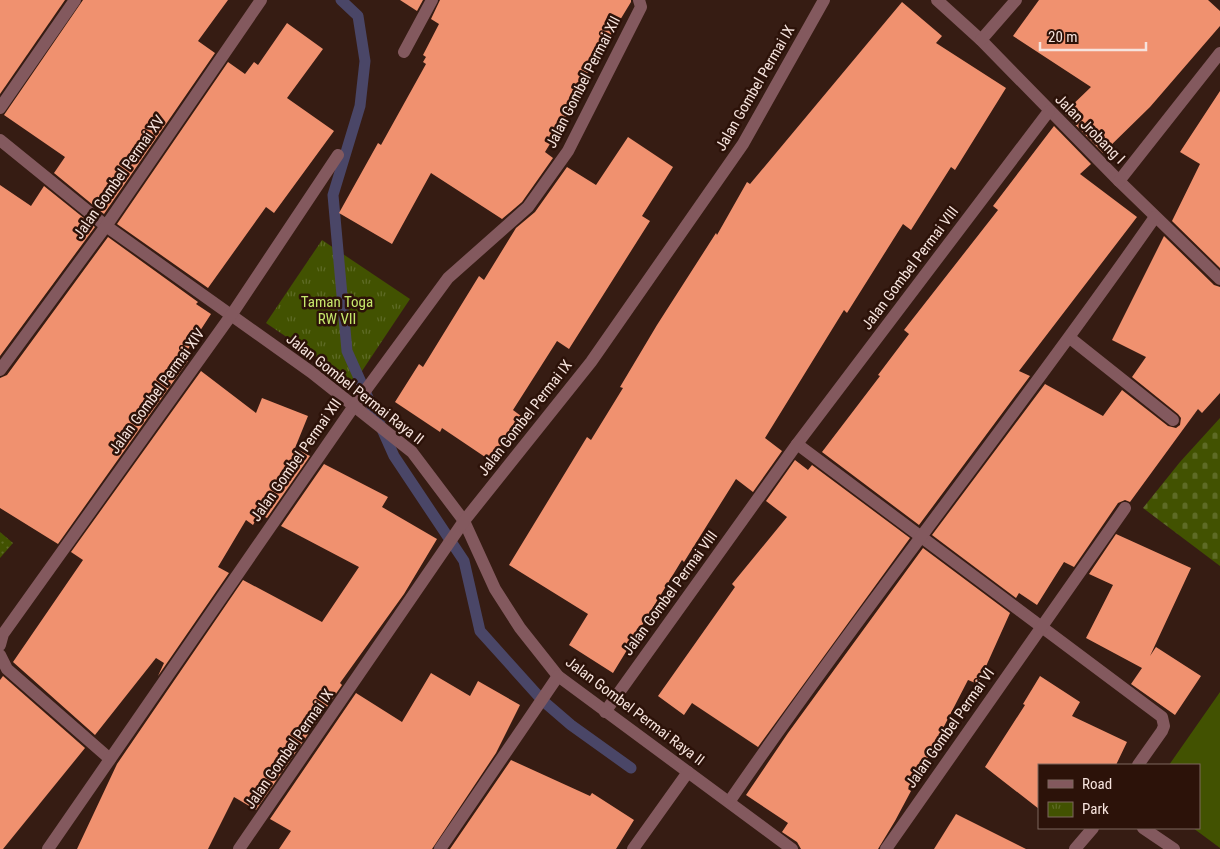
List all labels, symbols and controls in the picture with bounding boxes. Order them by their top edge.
street label: Jalan Gombel Permai XII [542,13,624,151]
scale bar [1040,20,1146,52]
street label: Jalan Gombel Permai IX [712,22,798,154]
text: 20 m [1048,28,1078,46]
street label: Jalan Jrobang I [1051,90,1129,168]
street label: Jalan Gombel Permai XV [70,111,169,242]
street label: Jalan Gombel Permai VIII [858,203,962,333]
park label: Taman Toga RW VII [301,293,373,328]
street label: Jalan Gombel Permai XIV [106,324,209,457]
street label: Jalan Gombel Permai Raya II [283,330,427,448]
street label: Jalan Gombel Permai IX [474,356,576,480]
street label: Jalan Gombel Permai XII [247,395,345,525]
street label: Jalan Gombel Permai VIII [619,527,721,659]
street label: Jalan Gombel Permai Raya II [562,653,708,769]
street label: Jalan Gombel Permai VI [902,665,998,791]
street label: Jalan Gombel Permai IX [241,686,337,812]
legend [1038,764,1200,829]
text: Road [1082,775,1112,793]
text: Park [1082,800,1109,818]

